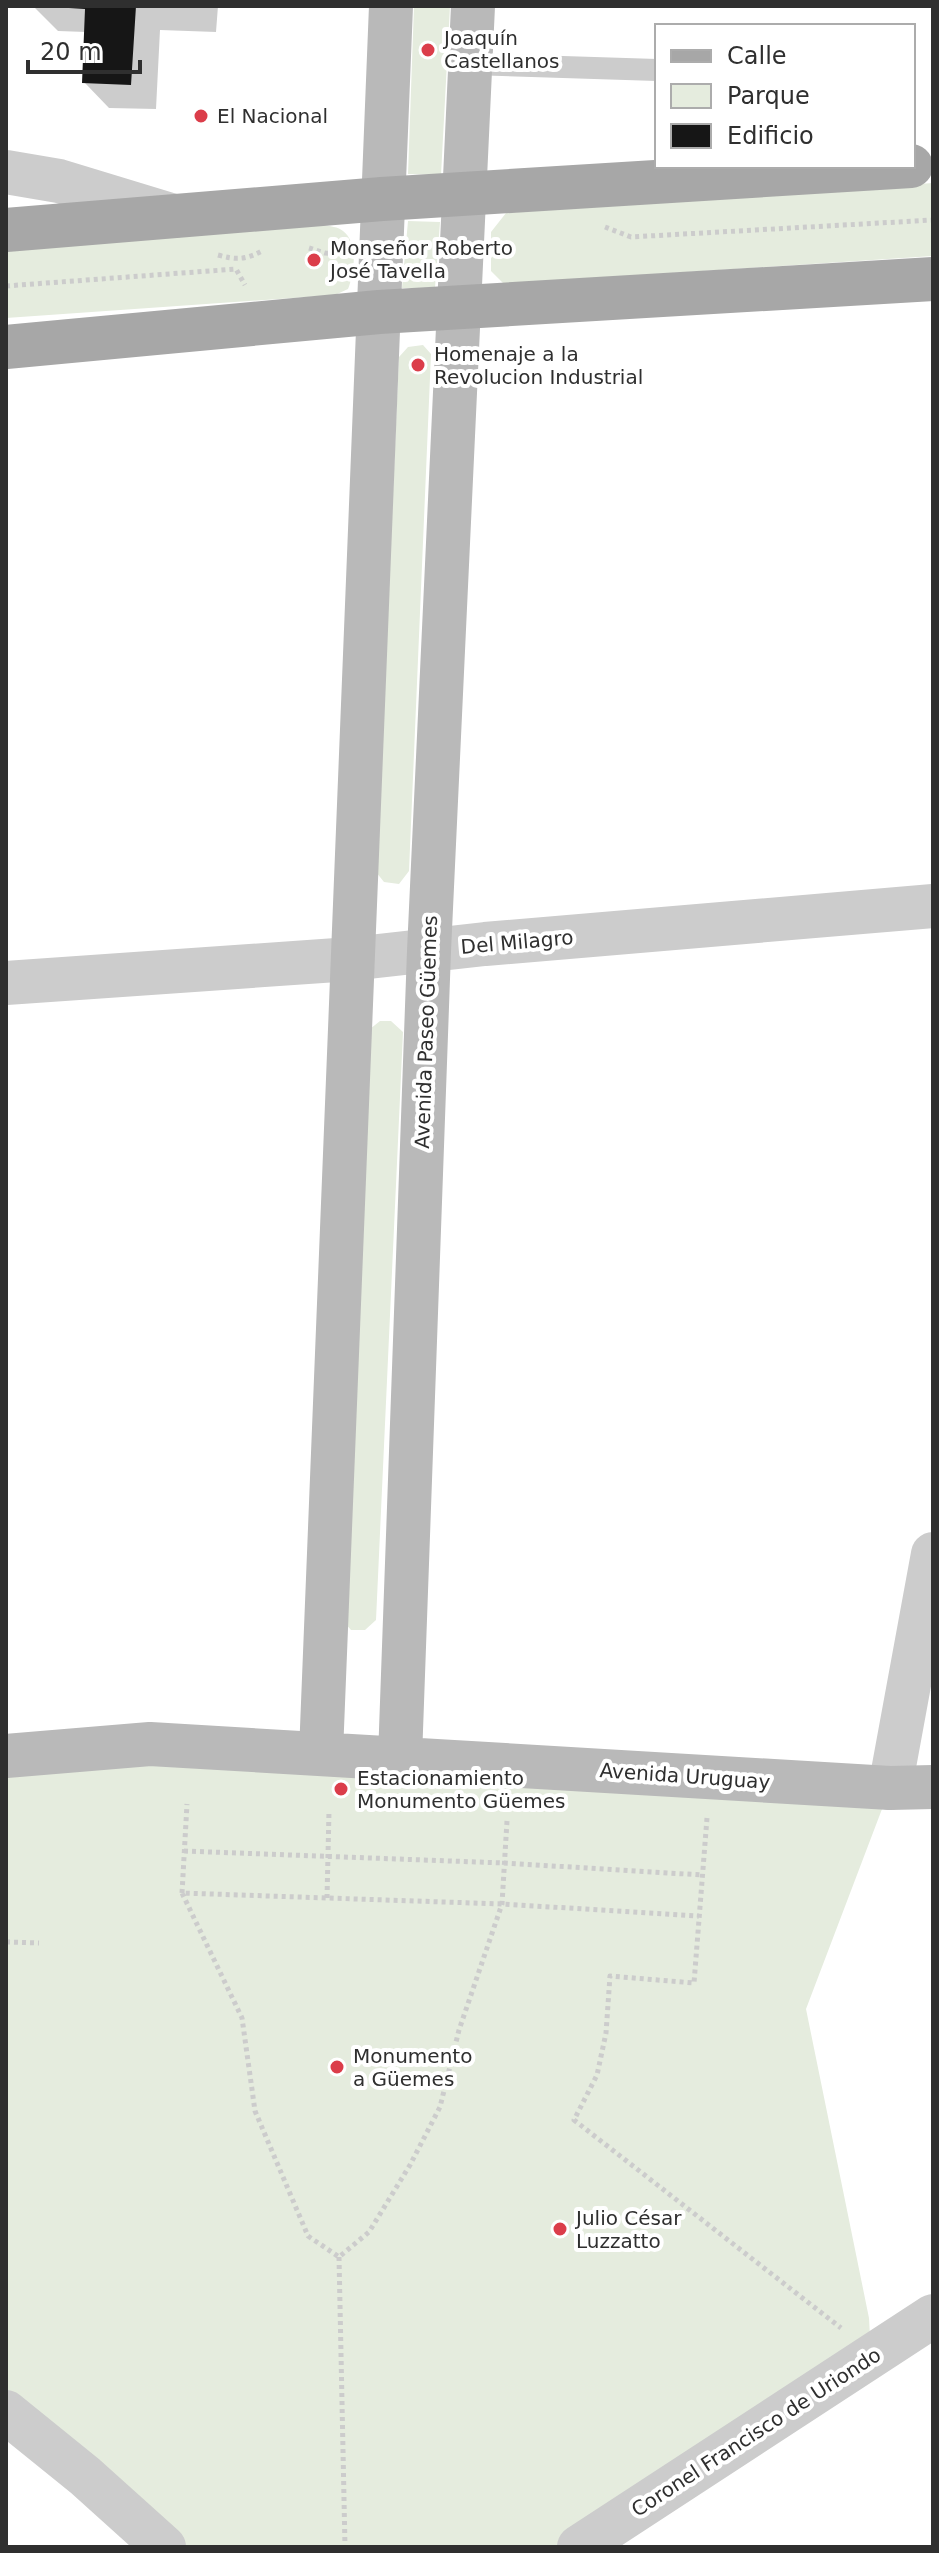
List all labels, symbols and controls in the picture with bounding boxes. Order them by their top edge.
scale bar [28,24,140,74]
legend [655,24,915,168]
place label: Joaquín Castellanos [442,26,560,73]
text: 20 m [40,38,102,66]
marker: Joaquín Castellanos [419,41,437,59]
text: Calle [727,42,787,70]
text: Parque [727,82,810,110]
place label: El Nacional [217,104,328,128]
marker: El Nacional [192,107,210,125]
text: Edificio [727,122,814,150]
place label: Monseñor Roberto José Tavella [328,236,513,283]
marker: Monseñor Roberto José Tavella [305,251,323,269]
place label: Homenaje a la Revolucion Industrial [434,342,643,389]
marker: Homenaje a la Revolucion Industrial [409,356,427,374]
street label: Avenida Paseo Güemes [410,915,442,1149]
street label: Del Milagro [460,925,574,959]
street label: Avenida Uruguay [599,1758,771,1794]
place label: Estacionamiento Monumento Güemes [357,1766,565,1813]
marker: Estacionamiento Monumento Güemes [332,1780,350,1798]
place label: Monumento a Güemes [353,2044,472,2091]
marker: Monumento a Güemes [328,2058,346,2076]
place label: Julio César Luzzatto [574,2206,682,2253]
marker: Julio César Luzzatto [551,2220,569,2238]
street label: Coronel Francisco de Uriondo [627,2342,885,2522]

